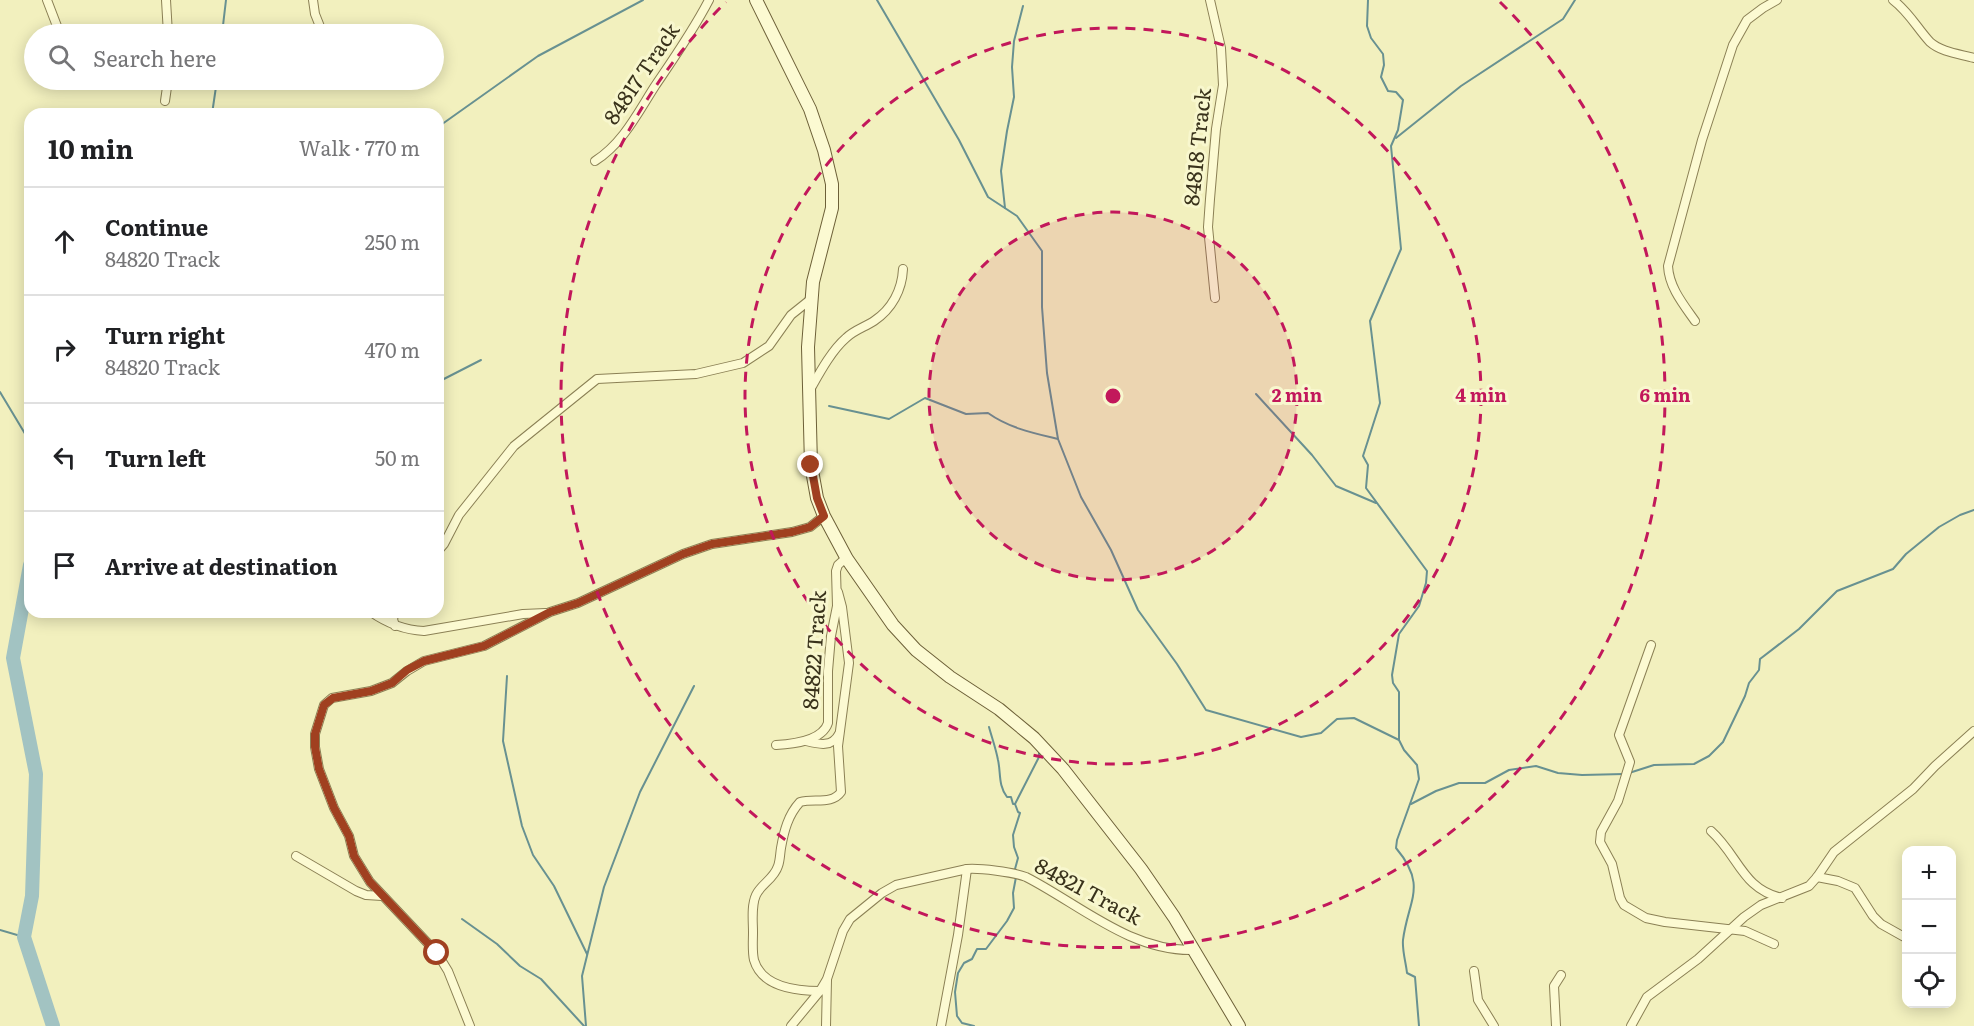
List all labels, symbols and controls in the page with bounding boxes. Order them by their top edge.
street label: 84817 Track [594,15,686,130]
search box [24,24,444,90]
icon: search [45,41,78,74]
text: Search here [93,41,216,74]
street label: 84818 Track [1174,86,1217,207]
text: 10 min [48,128,133,167]
text: Walk · 770 m [299,132,420,162]
text: Continue [105,210,208,243]
icon: ahead [48,225,81,258]
text: 250 m [365,226,420,256]
text: 84820 Track [105,243,220,273]
text: Turn right [105,318,225,351]
icon: right [48,333,81,366]
text: 470 m [365,334,420,364]
text: 84820 Track [105,351,220,381]
text: 2 min [1272,381,1323,408]
text: 4 min [1455,381,1507,408]
text: 6 min [1639,381,1691,408]
centre of rings [1103,386,1123,406]
icon: left [48,441,81,474]
text: Turn left [105,441,206,474]
text: 50 m [375,442,420,472]
route end [797,451,823,477]
icon: arrive [48,549,81,582]
text: Arrive at destination [105,549,338,582]
street label: 84822 Track [793,589,832,710]
map controls [1902,846,1956,1008]
button: + [1902,846,1956,900]
street label: 84821 Track [1030,849,1148,931]
button: − [1902,900,1956,954]
route start [423,939,449,965]
button: locate [1902,954,1956,1008]

